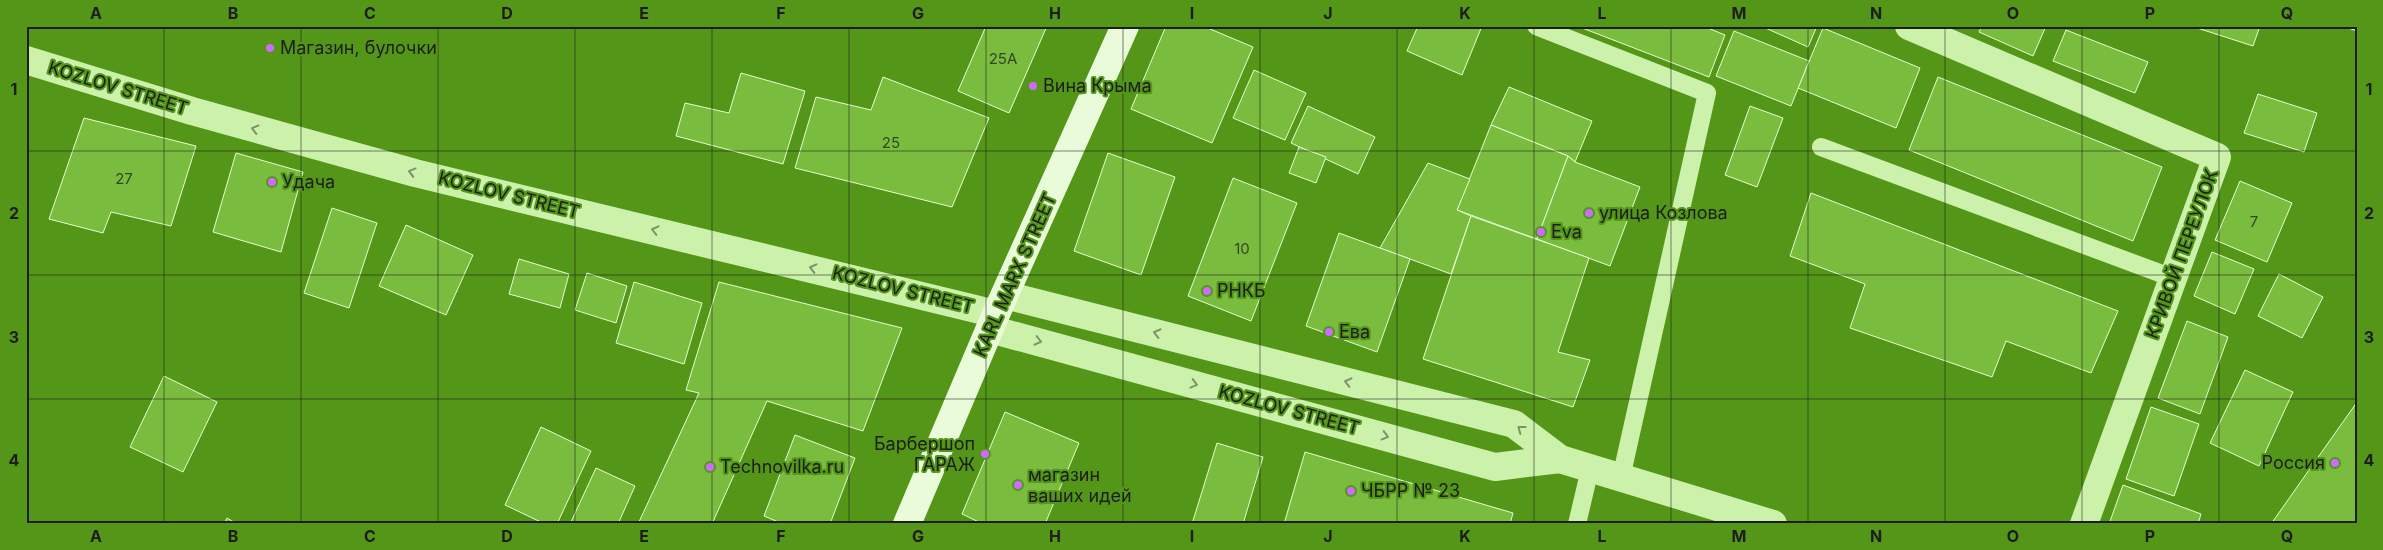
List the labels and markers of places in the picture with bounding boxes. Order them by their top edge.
place label: Магазин, булочки [280,37,437,58]
marker: Магазин, булочки [264,42,276,54]
place label: Вина Крыма [1043,75,1152,96]
marker: Вина Крыма [1027,80,1039,92]
place label: Удача [282,171,335,192]
marker: Удача [266,176,278,188]
place label: улица Козлова [1599,202,1728,223]
marker: улица Козлова [1583,207,1595,219]
place label: Eva [1551,221,1582,242]
marker: Eva [1535,226,1547,238]
place label: РНКБ [1217,280,1266,301]
marker: РНКБ [1201,285,1213,297]
place label: Ева [1339,321,1370,342]
marker: Ева [1323,326,1335,338]
place label: Барбершоп ГАРАЖ [874,433,975,475]
marker: Барбершоп ГАРАЖ [979,448,991,460]
place label: Россия [2262,452,2325,473]
place label: Technovilka.ru [720,456,844,477]
marker: Россия [2329,457,2341,469]
marker: Technovilka.ru [704,461,716,473]
place label: магазин ваших идей [1028,464,1132,506]
marker: магазин ваших идей [1012,479,1024,491]
place label: ЧБРР № 23 [1361,480,1460,501]
marker: ЧБРР № 23 [1345,485,1357,497]

